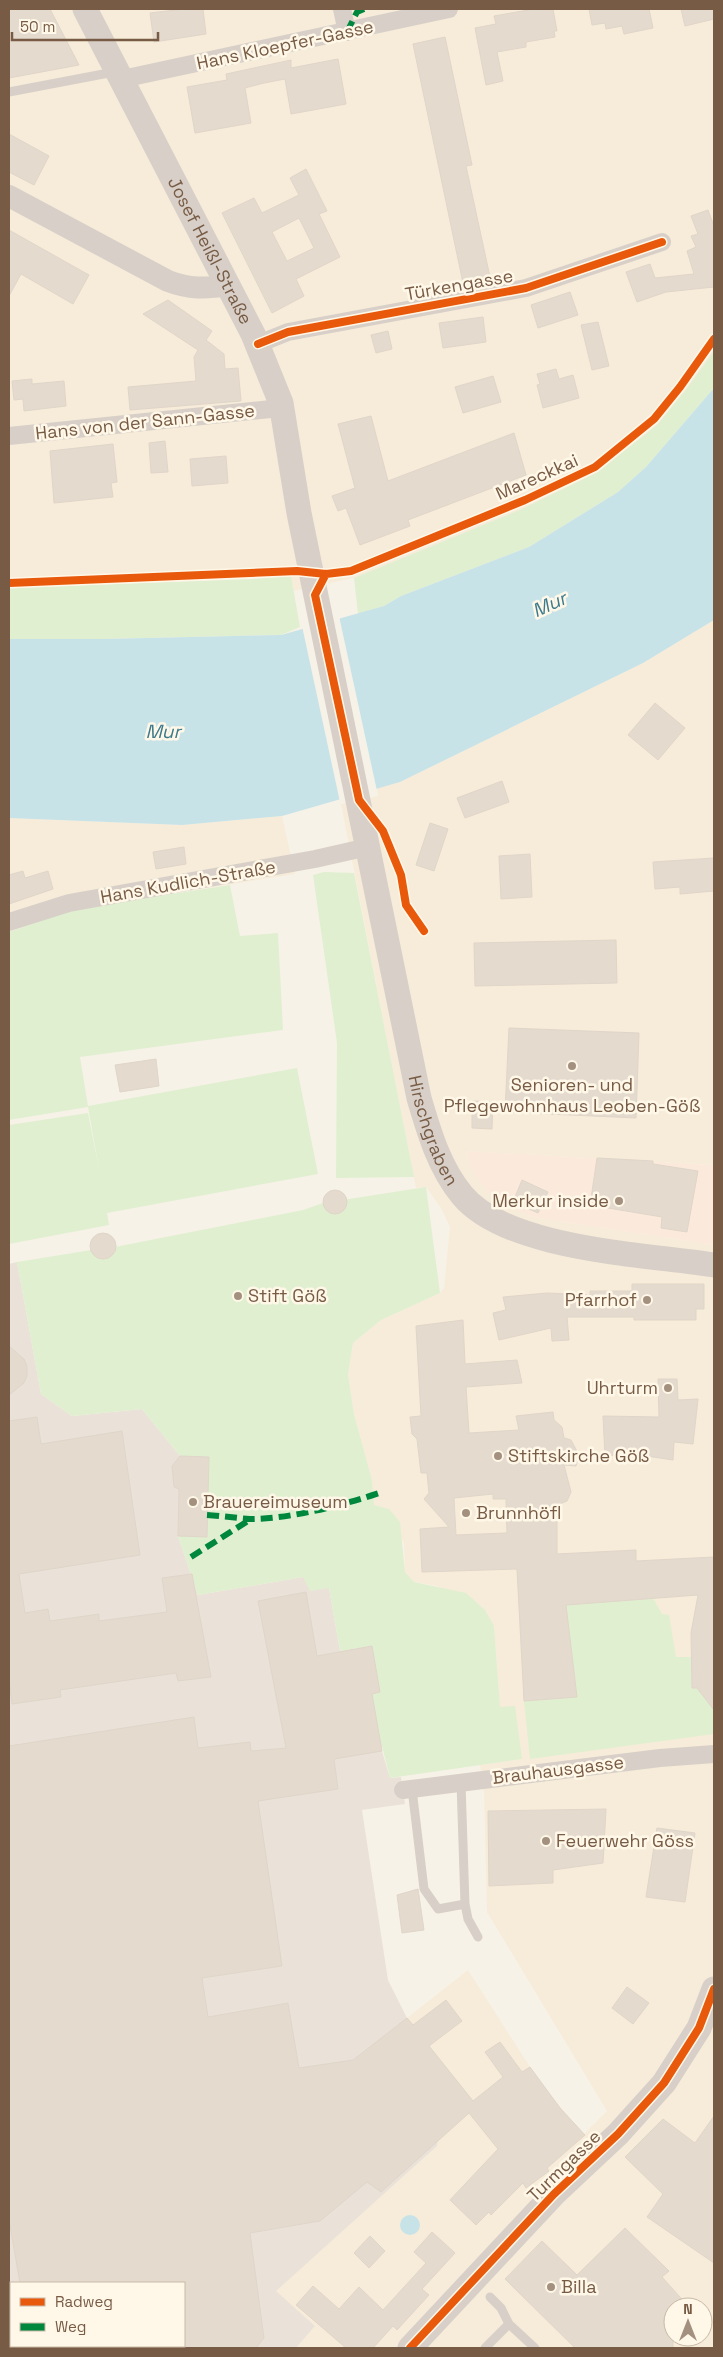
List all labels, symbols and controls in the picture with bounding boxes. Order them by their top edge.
scale bar [12,10,159,42]
street label: Hans Kloepfer-Gasse [194,15,375,75]
text: 50 m [20,17,55,36]
street label: Josef Heißl-Straße [163,173,258,328]
street label: Türkengasse [403,264,515,305]
street label: Hans von der Sann-Gasse [34,399,256,444]
street label: Mareckkai [492,448,582,505]
water label: Mur [528,585,572,623]
water label: Mur [145,719,182,744]
street label: Hans Kudlich-Straße [98,855,277,908]
marker: Senioren- und Pflegewohnhaus Leoben-Göß [566,1060,578,1072]
street label: Hirschgraben [404,1073,464,1190]
place label: Senioren- und Pflegewohnhaus Leoben-Göß [444,1073,700,1117]
place label: Merkur inside [492,1189,609,1212]
marker: Merkur inside [613,1195,625,1207]
place label: Stift Göß [248,1284,327,1307]
place label: Pfarrhof [565,1288,637,1311]
marker: Stift Göß [232,1290,244,1302]
marker: Pfarrhof [641,1294,653,1306]
place label: Uhrturm [587,1376,658,1399]
marker: Uhrturm [662,1382,674,1394]
place label: Stiftskirche Göß [508,1444,649,1467]
marker: Stiftskirche Göß [492,1450,504,1462]
place label: Brauereimuseum [203,1490,348,1513]
marker: Brauereimuseum [187,1496,199,1508]
place label: Brunnhöfl [476,1501,562,1524]
marker: Brunnhöfl [460,1507,472,1519]
street label: Brauhausgasse [491,1750,625,1789]
place label: Feuerwehr Göss [556,1829,694,1852]
marker: Feuerwehr Göss [540,1835,552,1847]
street label: Turmgasse [522,2125,605,2207]
place label: Billa [561,2275,596,2298]
marker: Billa [545,2281,557,2293]
legend [10,2282,185,2347]
text: Radweg [55,2292,113,2311]
north arrow [663,2297,713,2347]
text: N [683,2300,693,2318]
text: Weg [55,2317,86,2336]

